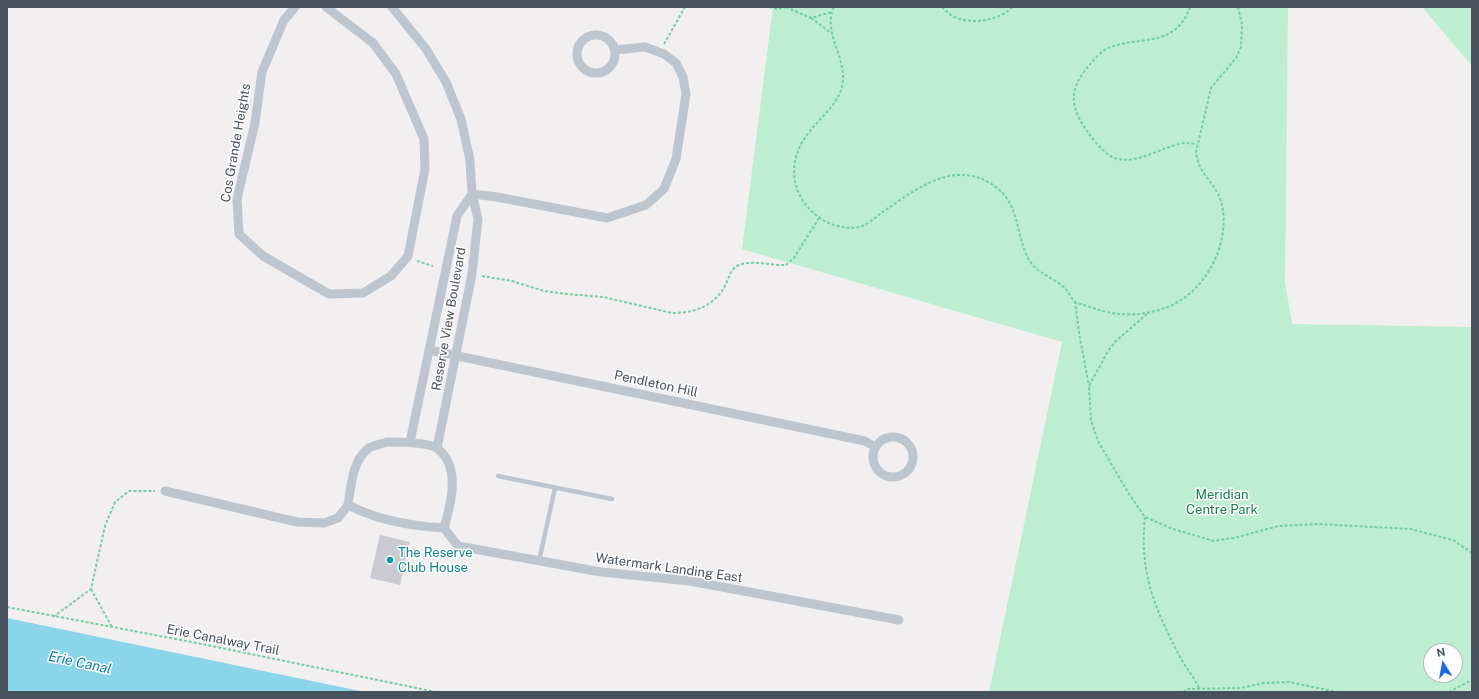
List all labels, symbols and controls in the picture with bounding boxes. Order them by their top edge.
street label: Cos Grande Heights [218,82,254,204]
street label: Reserve View Boulevard [429,246,469,392]
street label: Pendleton Hill [613,367,699,401]
park label: Meridian Centre Park [1186,487,1258,518]
place label: The Reserve Club House [398,545,473,576]
street label: Watermark Landing East [594,550,744,586]
marker: The Reserve Club House [385,555,395,565]
street label: Erie Canalway Trail [165,621,281,659]
north arrow [1423,643,1463,683]
text: N [1436,645,1446,659]
water label: Erie Canal [47,648,113,678]

